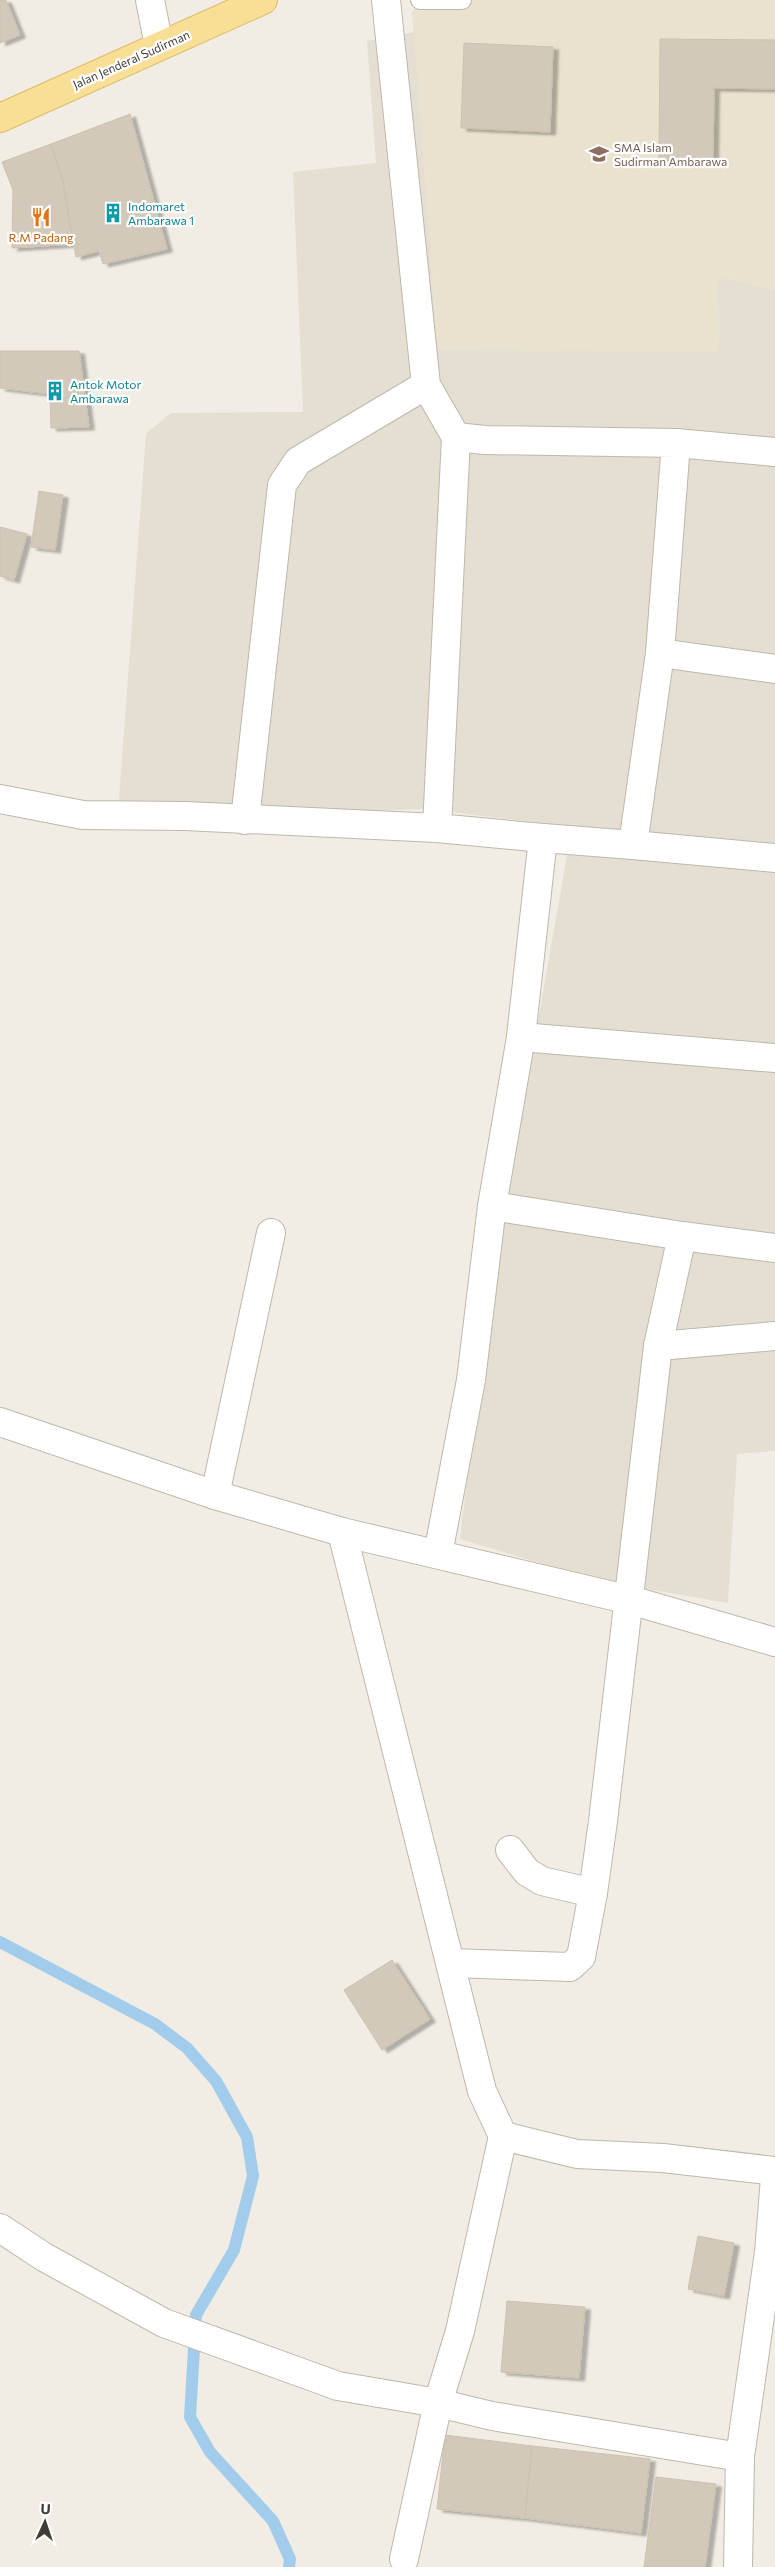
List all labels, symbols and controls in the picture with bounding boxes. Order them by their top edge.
street label: Jalan Jenderal Sudirman [70,27,192,92]
place label: SMA Islam Sudirman Ambarawa [614,140,727,168]
school or university icon: SMA Islam Sudirman Ambarawa [588,143,610,165]
place label: Indomaret Ambarawa 1 [128,199,194,227]
building icon: Indomaret Ambarawa 1 [102,202,124,224]
restaurant icon: R.M Padang [30,206,52,228]
place label: R.M Padang [8,230,74,244]
place label: Antok Motor Ambarawa [70,377,142,405]
building icon: Antok Motor Ambarawa [44,380,66,402]
north arrow [20,2497,70,2547]
text: U [40,2500,51,2517]

